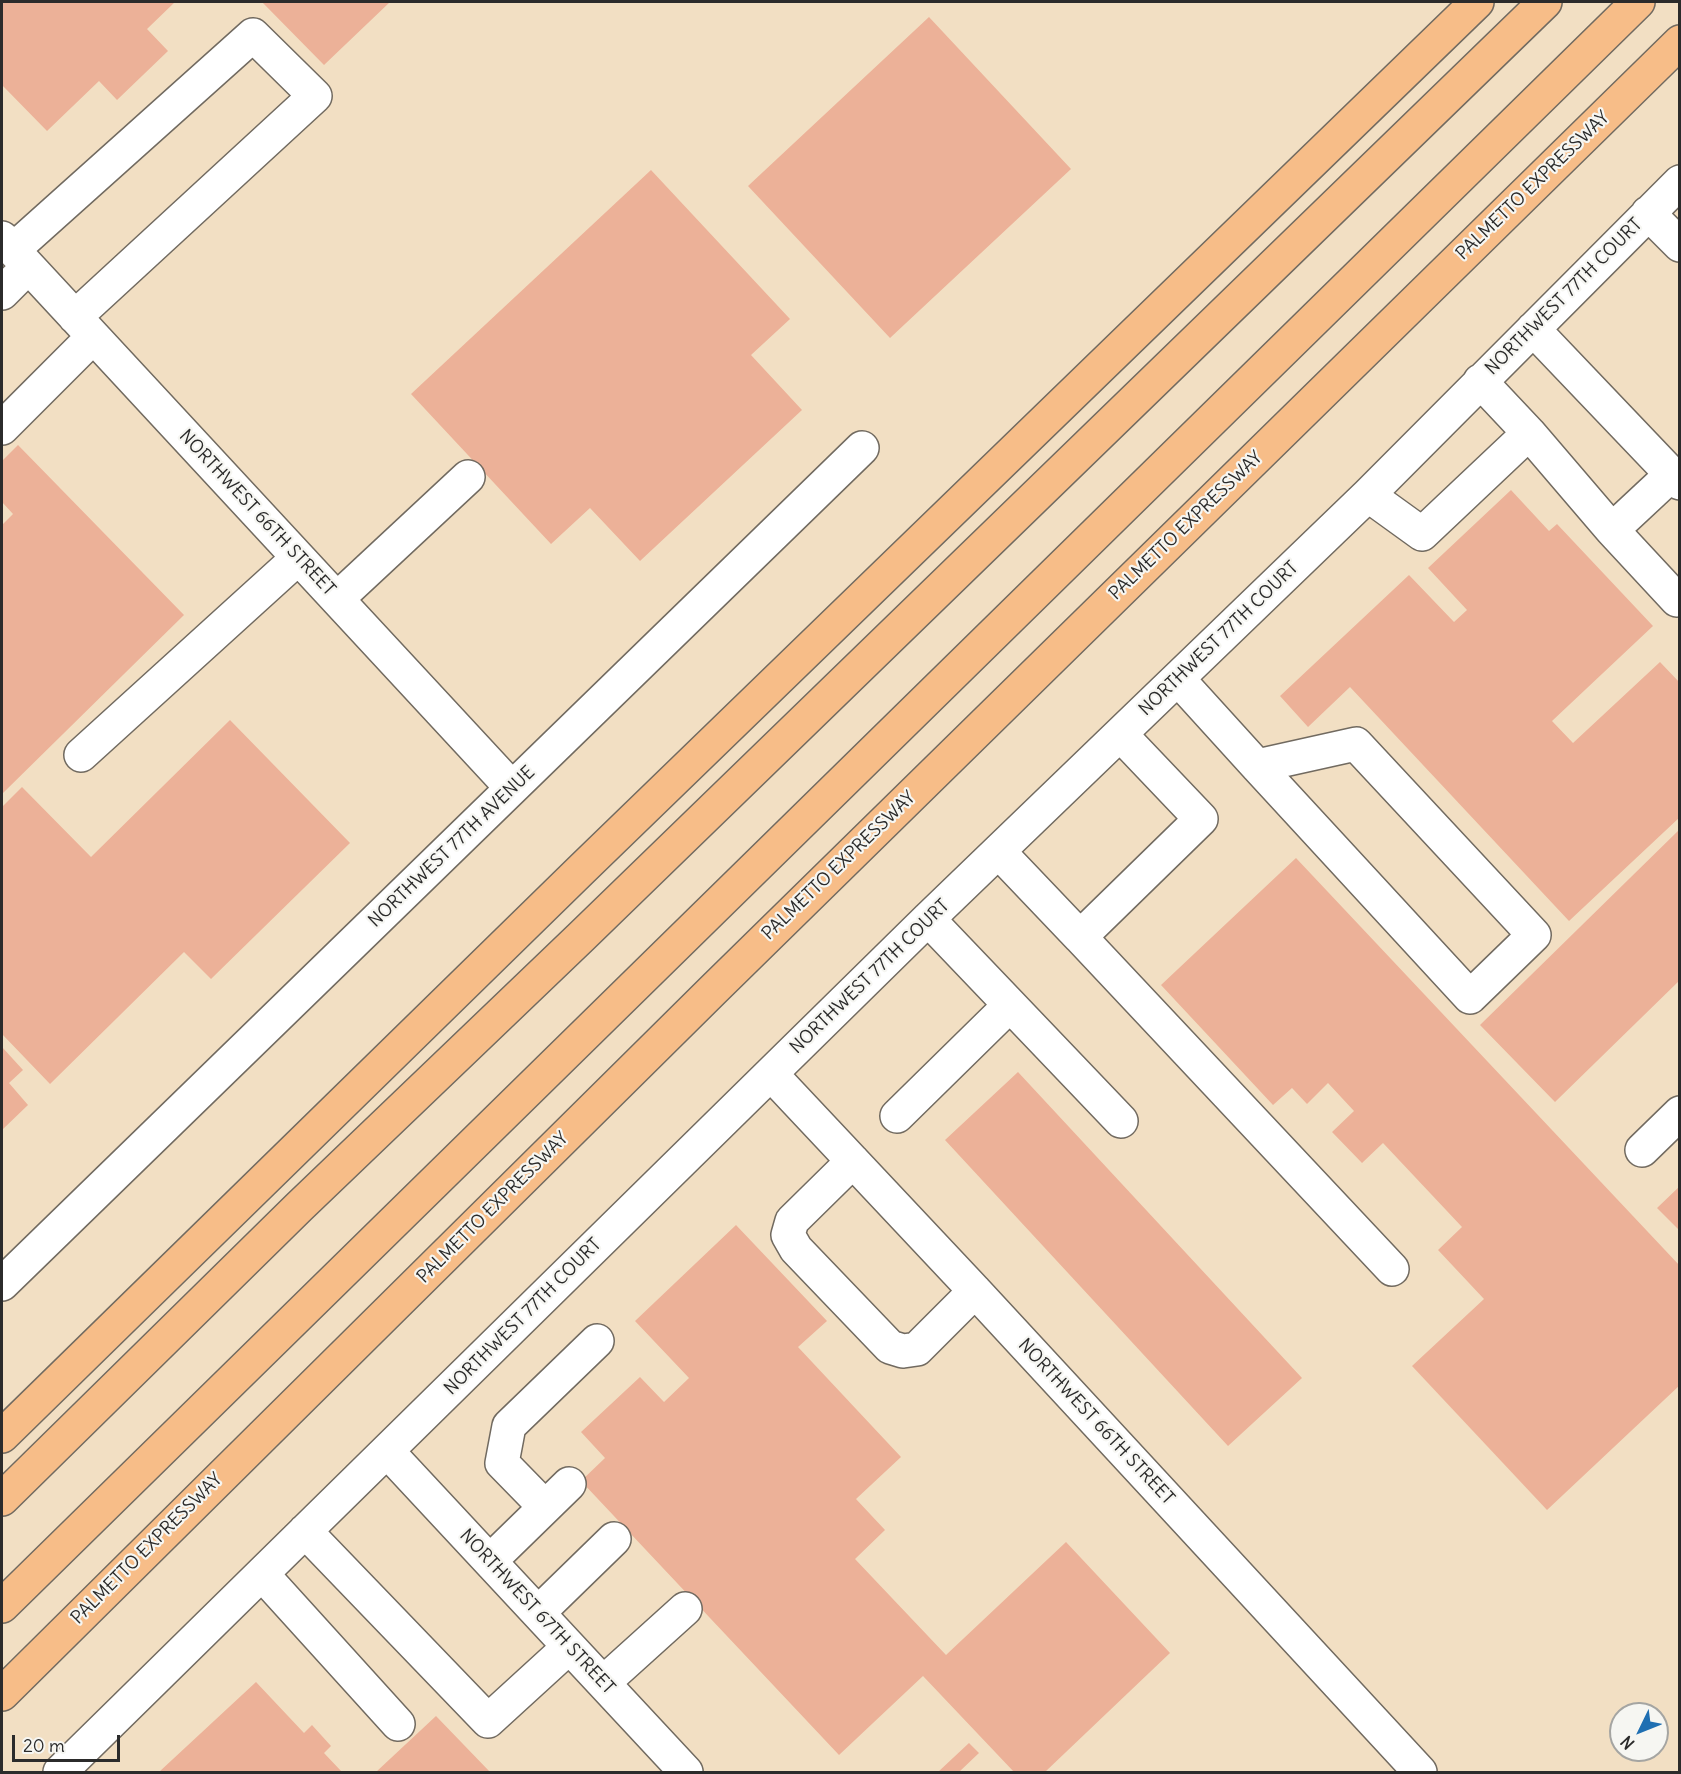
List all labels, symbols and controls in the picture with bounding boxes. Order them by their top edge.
street label: PALMETTO EXPRESSWAY [1452,107,1614,265]
street label: NORTHWEST 77TH COURT [1481,214,1647,380]
street label: NORTHWEST 66TH STREET [174,426,340,600]
street label: PALMETTO EXPRESSWAY [1105,447,1267,605]
street label: NORTHWEST 77TH COURT [1135,557,1303,721]
street label: NORTHWEST 77TH AVENUE [364,762,540,932]
street label: PALMETTO EXPRESSWAY [758,787,920,945]
street label: NORTHWEST 77TH COURT [786,895,954,1059]
street label: PALMETTO EXPRESSWAY [413,1128,573,1288]
street label: NORTHWEST 77TH COURT [440,1234,606,1400]
street label: NORTHWEST 66TH STREET [1013,1335,1179,1509]
street label: PALMETTO EXPRESSWAY [67,1469,227,1629]
street label: NORTHWEST 67TH STREET [455,1525,619,1699]
north arrow [1609,1702,1669,1762]
scale bar [15,1723,123,1761]
text: N [1616,1732,1638,1754]
text: 20 m [23,1734,65,1757]

